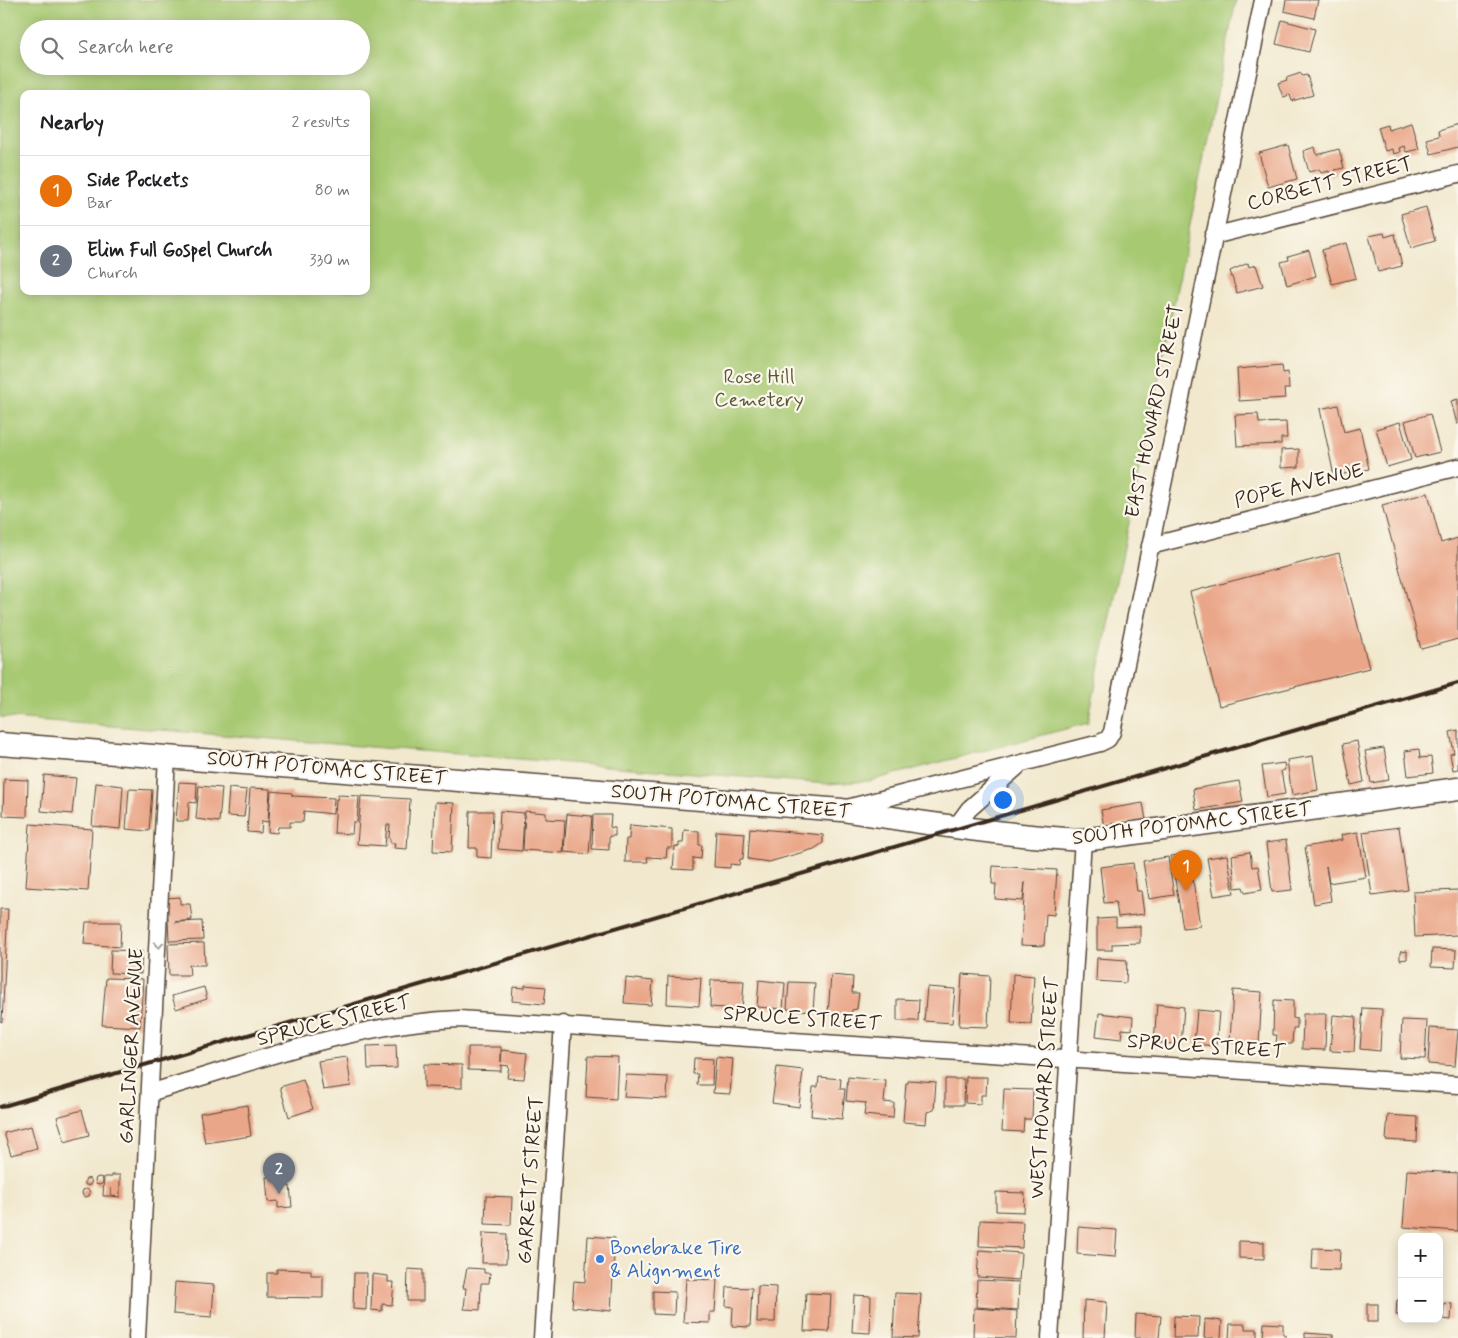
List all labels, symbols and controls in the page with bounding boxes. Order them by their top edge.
search box [20,20,370,75]
icon: search [38,34,66,62]
text: Search here [78,35,174,60]
text: Nearby [40,109,104,137]
text: 2 results [292,112,350,133]
street label: CORBETT STREET [1244,150,1416,218]
text: Side Pockets [87,168,188,193]
text: 1 [52,180,60,201]
text: 80 m [315,180,350,201]
text: Bar [87,193,112,214]
text: Elim Full Gospel Church [87,238,272,263]
text: 2 [52,250,60,271]
text: 330 m [309,250,350,271]
text: Church [87,263,138,284]
street label: EAST HOWARD STREET [1119,302,1191,520]
park label: Rose Hill Cemetery [714,364,804,414]
street label: POPE AVENUE [1232,457,1366,515]
street label: SOUTH POTOMAC STREET [206,745,450,793]
street label: SOUTH POTOMAC STREET [610,778,854,826]
your location [990,787,1016,813]
street label: SOUTH POTOMAC STREET [1071,796,1315,852]
pin: 1 [1170,850,1202,891]
one-way arrow [153,941,164,949]
street label: GARLINGER AVENUE [113,947,151,1145]
street label: WEST HOWARD STREET [1024,975,1066,1200]
street label: SPRUCE STREET [254,988,415,1053]
street label: SPRUCE STREET [722,1000,883,1038]
street label: SPRUCE STREET [1126,1028,1287,1066]
street label: GARRETT STREET [512,1095,550,1265]
pin: 2 [263,1153,295,1194]
map controls [1398,1233,1443,1323]
button: + [1398,1233,1443,1278]
place label: Bonebrake Tire & Alignment [610,1235,742,1285]
marker: Bonebrake Tire & Alignment [594,1253,606,1265]
button: − [1398,1278,1443,1323]

